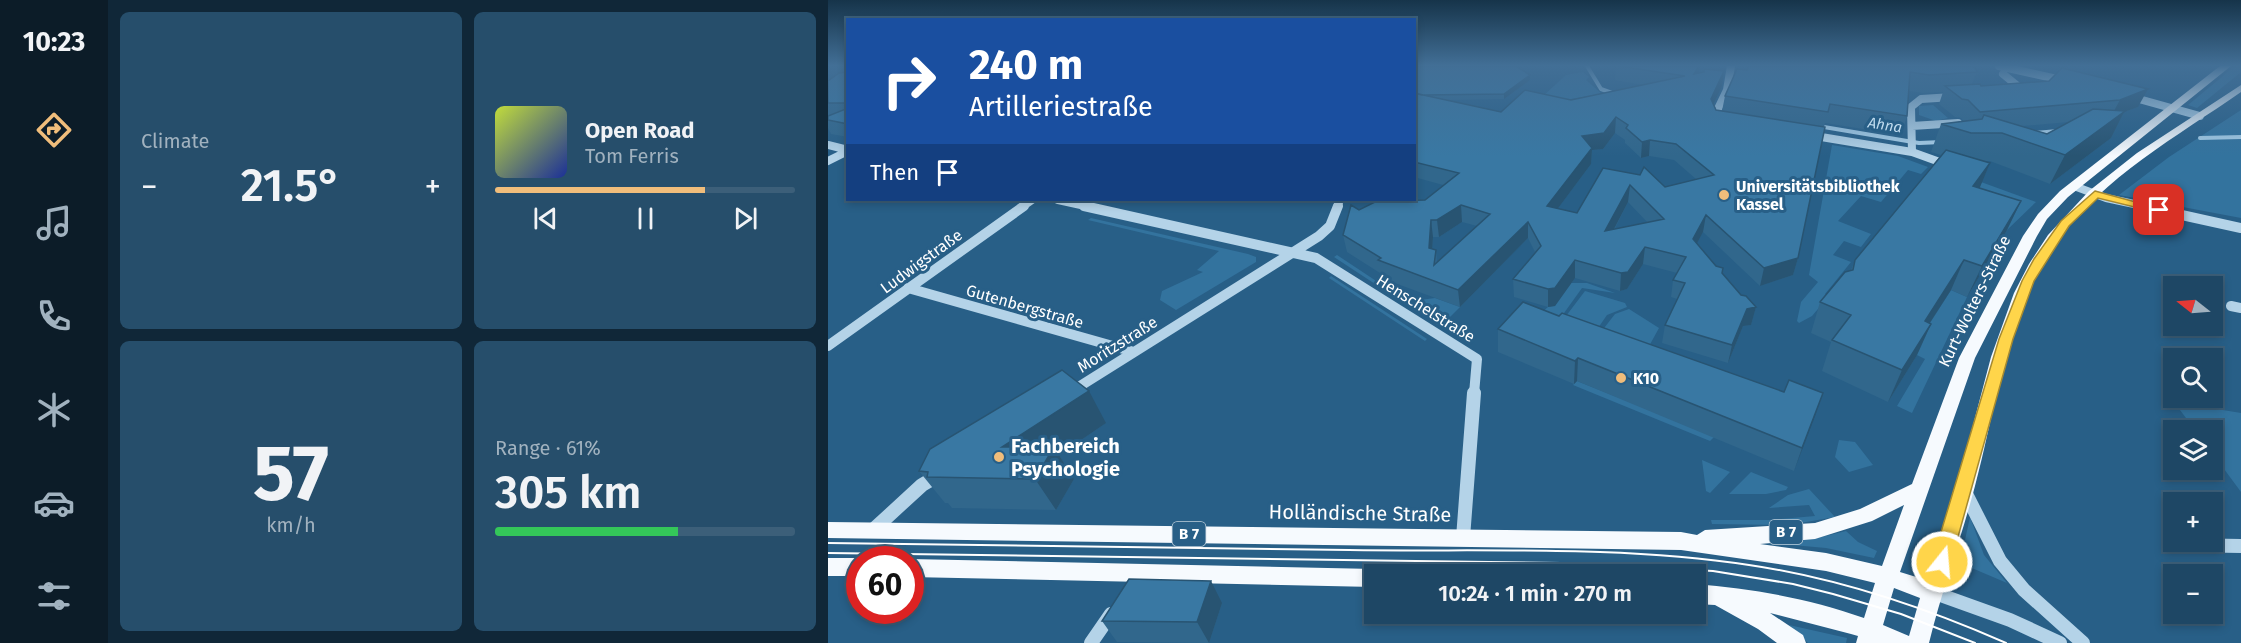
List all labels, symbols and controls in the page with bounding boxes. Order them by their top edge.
text: 10:23 [23,26,85,58]
text: 240 m [969,40,1083,90]
icon: right [870,42,948,120]
text: Artilleriestraße [969,91,1153,123]
icon: directions [33,109,75,151]
water label: Ahna [1866,113,1903,137]
text: Open Road [585,117,695,144]
text: Climate [141,129,209,153]
text: Tom Ferris [585,144,679,168]
icon: arrive [931,156,964,189]
text: 21.5° [241,159,341,213]
text: Then [870,159,919,186]
text: − [141,167,158,207]
text: + [425,167,441,207]
place label: Universitätsbibliothek Kassel [1736,177,1900,214]
pin [2133,184,2184,235]
marker: Universitätsbibliothek Kassel [1717,188,1731,202]
icon: arrive [2142,193,2175,226]
icon: music [33,202,75,244]
icon: previous [529,202,562,235]
icon: pause [629,202,662,235]
icon: next [729,202,762,235]
street label: Ludwigstraße [877,225,966,297]
street label: Kurt-Wolters-Straße [1934,232,2015,370]
street label: Henschelstraße [1373,271,1479,346]
north arrow [2163,276,2223,336]
map controls [2163,276,2223,624]
street label: Gutenbergstraße [964,281,1086,332]
icon: phone [33,295,75,337]
street label: Moritzstraße [1074,312,1161,377]
button: search [2163,348,2223,408]
place label: K10 [1633,369,1659,388]
marker: K10 [1614,371,1628,385]
icon: climate [33,389,75,431]
button: layers [2163,420,2223,480]
text: 57 [253,427,329,521]
place label: Fachbereich Psychologie [1011,434,1120,481]
text: Range · 61% [495,436,601,460]
marker: Fachbereich Psychologie [992,450,1006,464]
text: 305 km [495,466,641,520]
icon: car [33,482,75,524]
button: + [2163,492,2223,552]
street label: Holländische Straße [1268,499,1452,527]
text: km/h [266,513,316,537]
road number: B 7 [1770,520,1802,544]
road number: B 7 [1172,522,1206,546]
position arrow [1910,530,1974,594]
speed limit sign: 60 [846,546,924,624]
button: − [2163,564,2223,624]
icon: filters [33,575,75,617]
text: 10:24 · 1 min · 270 m [1438,580,1632,607]

